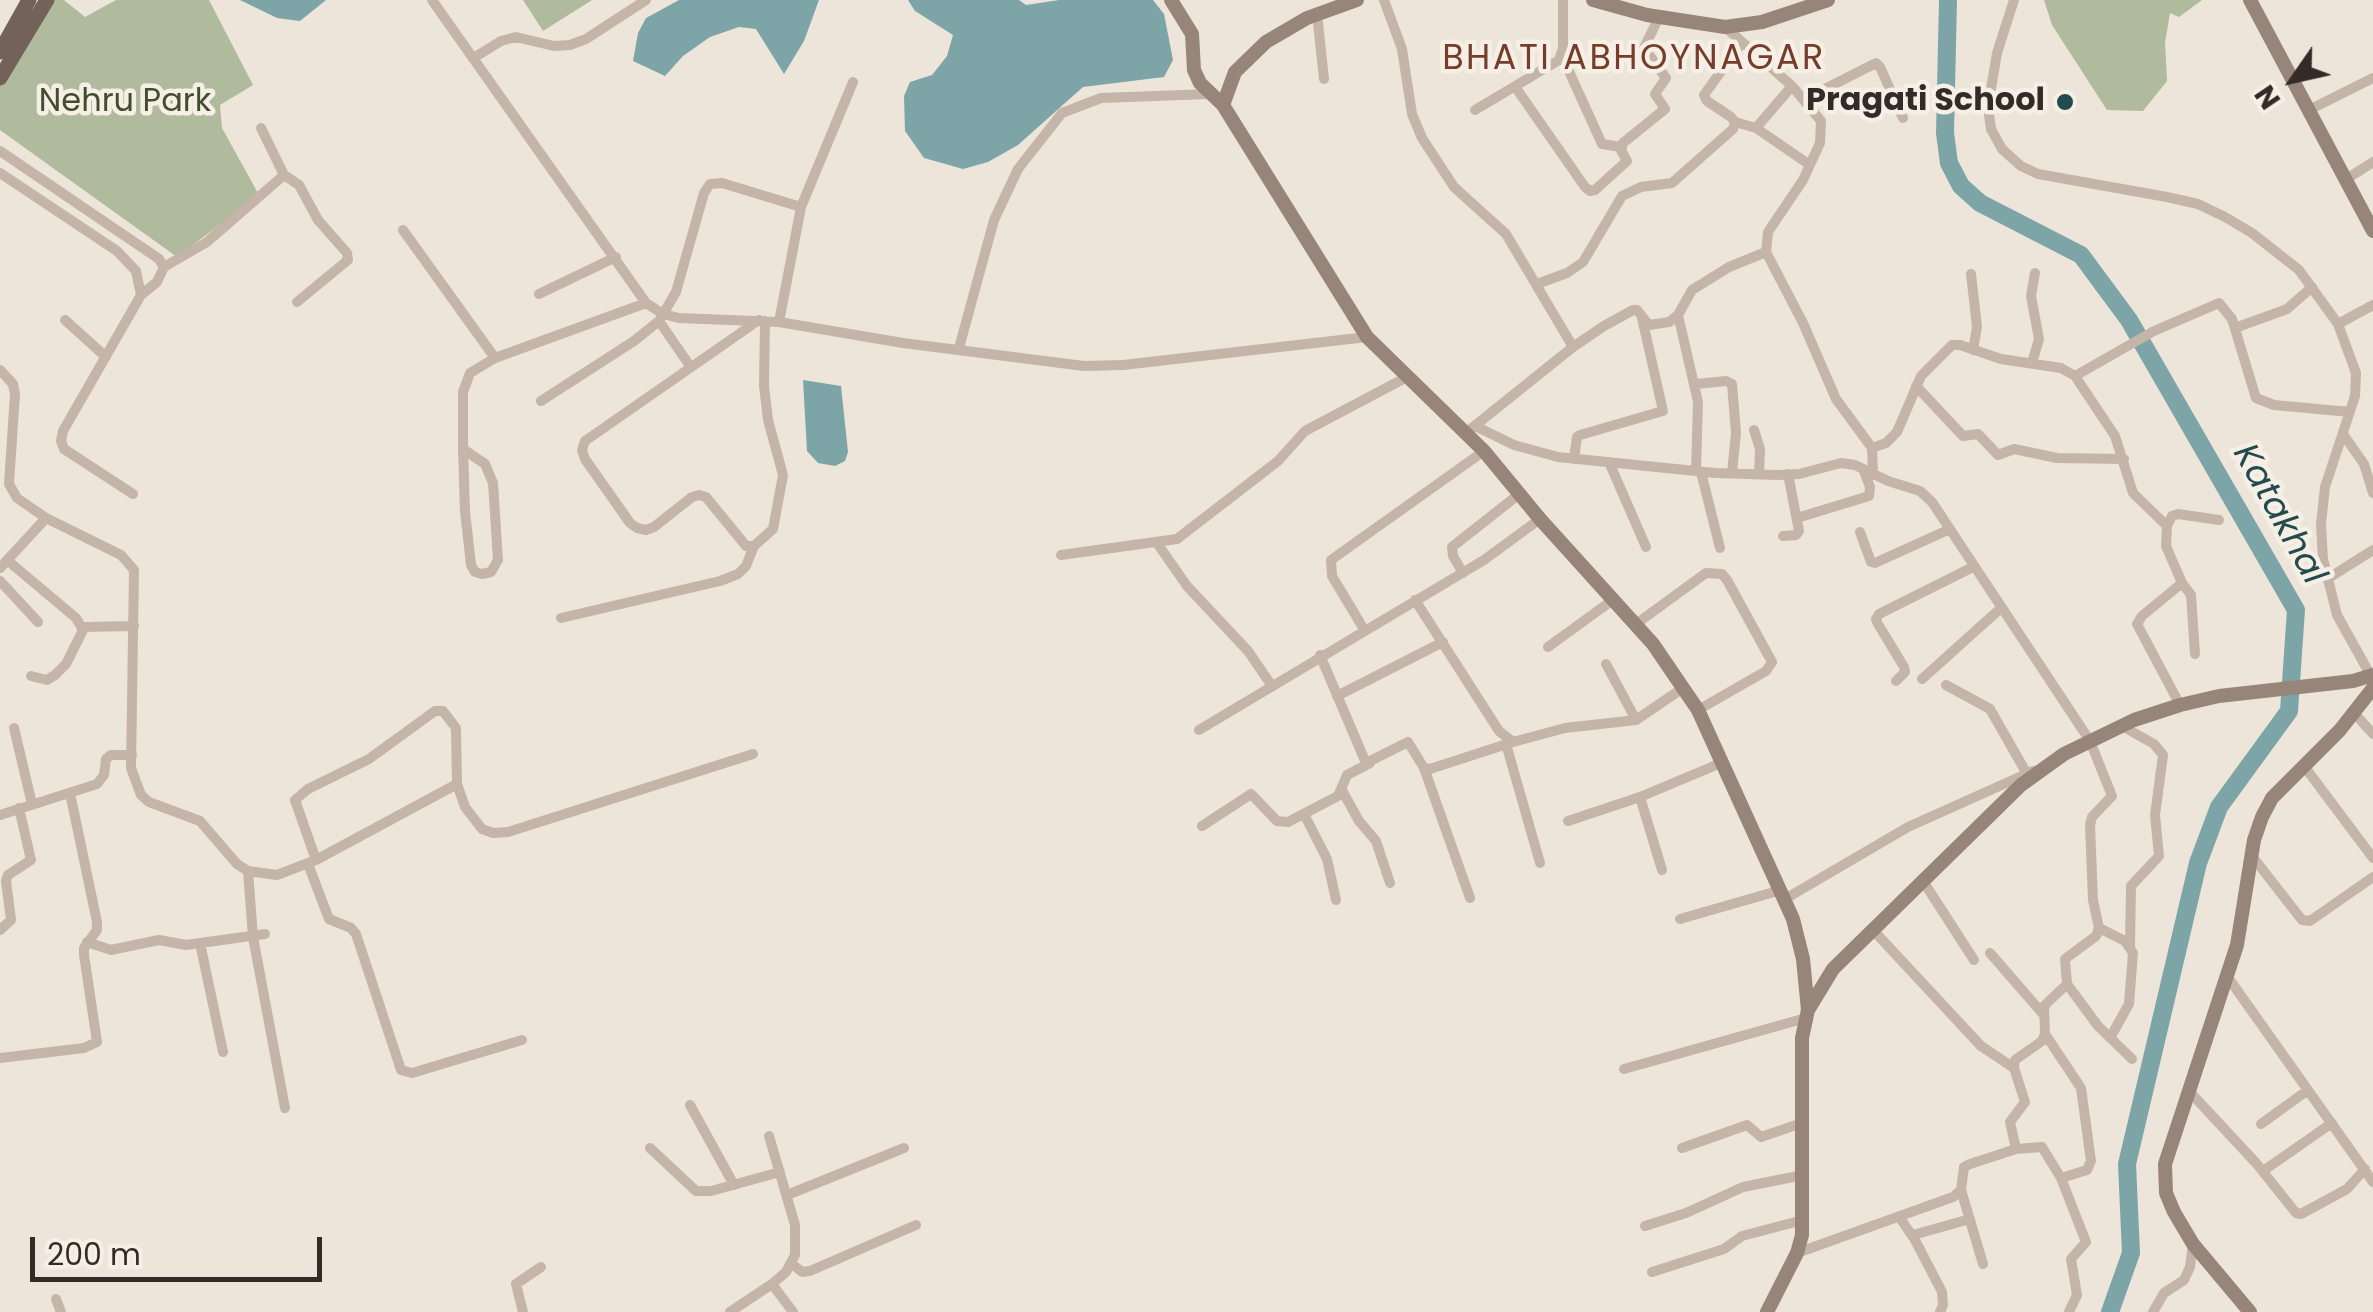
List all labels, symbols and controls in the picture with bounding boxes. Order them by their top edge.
north arrow [2243,30,2343,130]
district label: BHATI ABHOYNAGAR [1442,39,1826,81]
text: N [2246,77,2290,117]
place label: Pragati School [1806,83,2045,121]
park label: Nehru Park [39,84,211,122]
marker: Pragati School [2054,91,2076,113]
water label: Katakhal [2222,438,2334,592]
scale bar [35,1217,328,1279]
text: 200 m [47,1233,141,1276]

